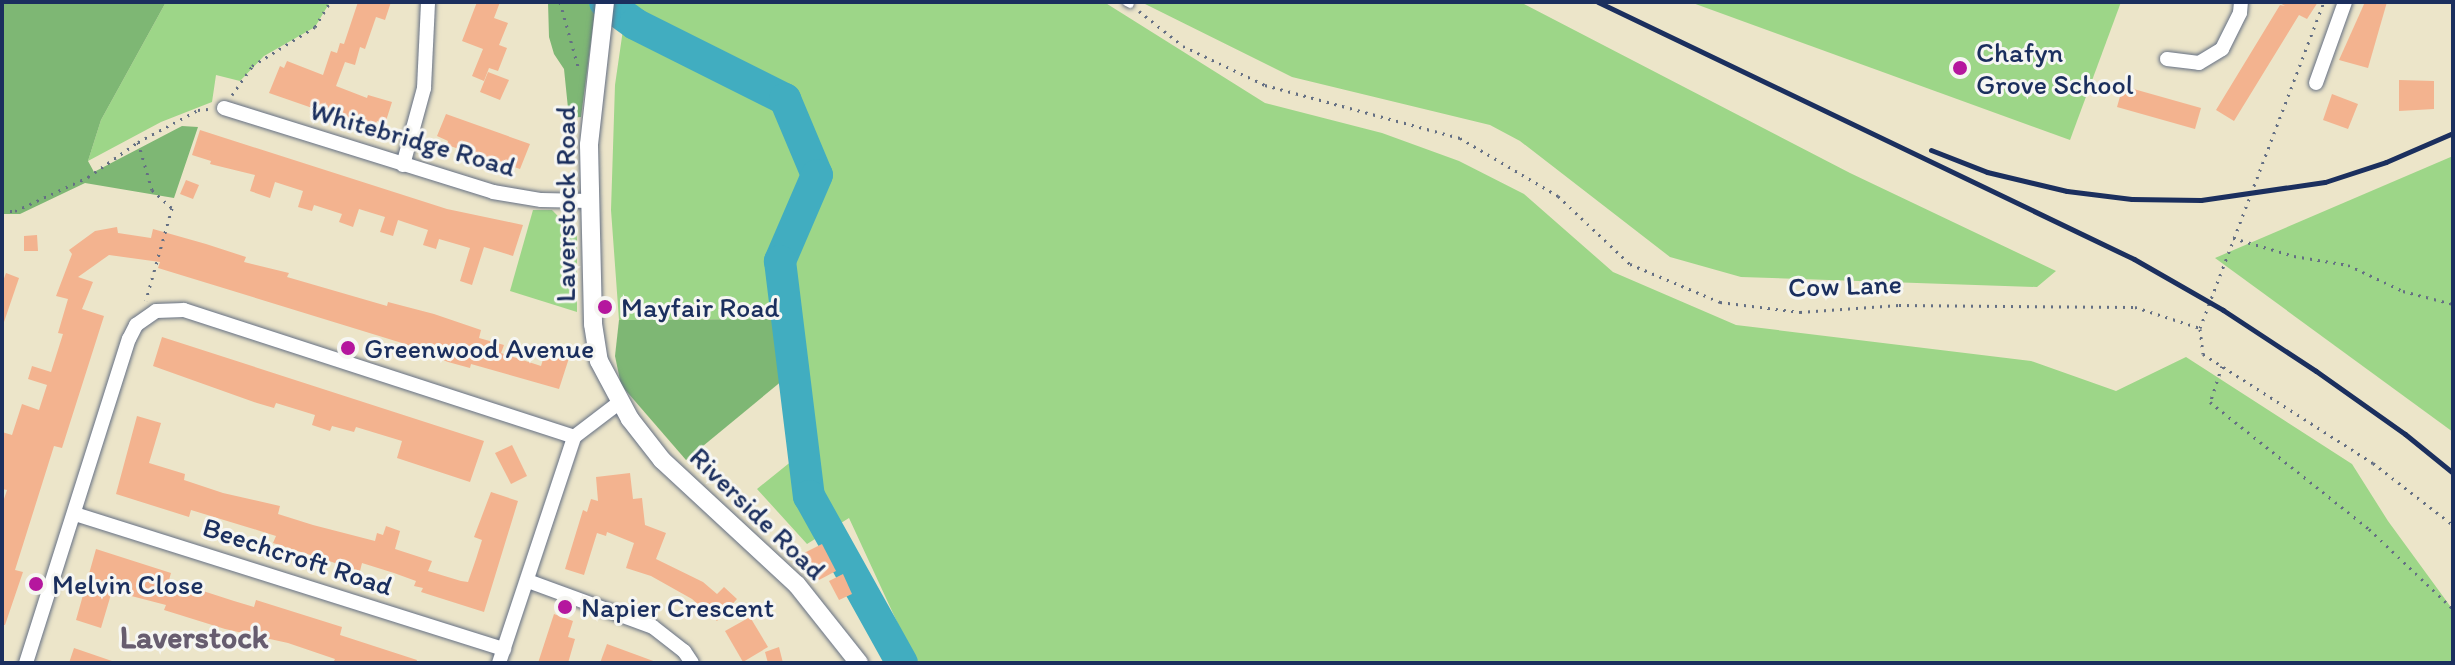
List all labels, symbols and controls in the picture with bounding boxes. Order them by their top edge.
place label: Chafyn Grove School [1976,35,2133,101]
marker: Chafyn Grove School [1951,59,1969,77]
street label: Whitebridge Road [306,93,520,183]
street label: Laverstock Road [548,106,582,302]
street label: Cow Lane [1787,266,1903,304]
place label: Mayfair Road [621,290,780,324]
marker: Mayfair Road [596,298,614,316]
place label: Greenwood Avenue [364,331,593,365]
marker: Greenwood Avenue [339,339,357,357]
street label: Riverside Road [683,440,833,586]
street label: Beechcroft Road [199,509,397,603]
place label: Melvin Close [52,567,204,601]
marker: Melvin Close [27,575,45,593]
place label: Napier Crescent [581,590,774,624]
marker: Napier Crescent [556,598,574,616]
district label: Laverstock [120,618,268,656]

